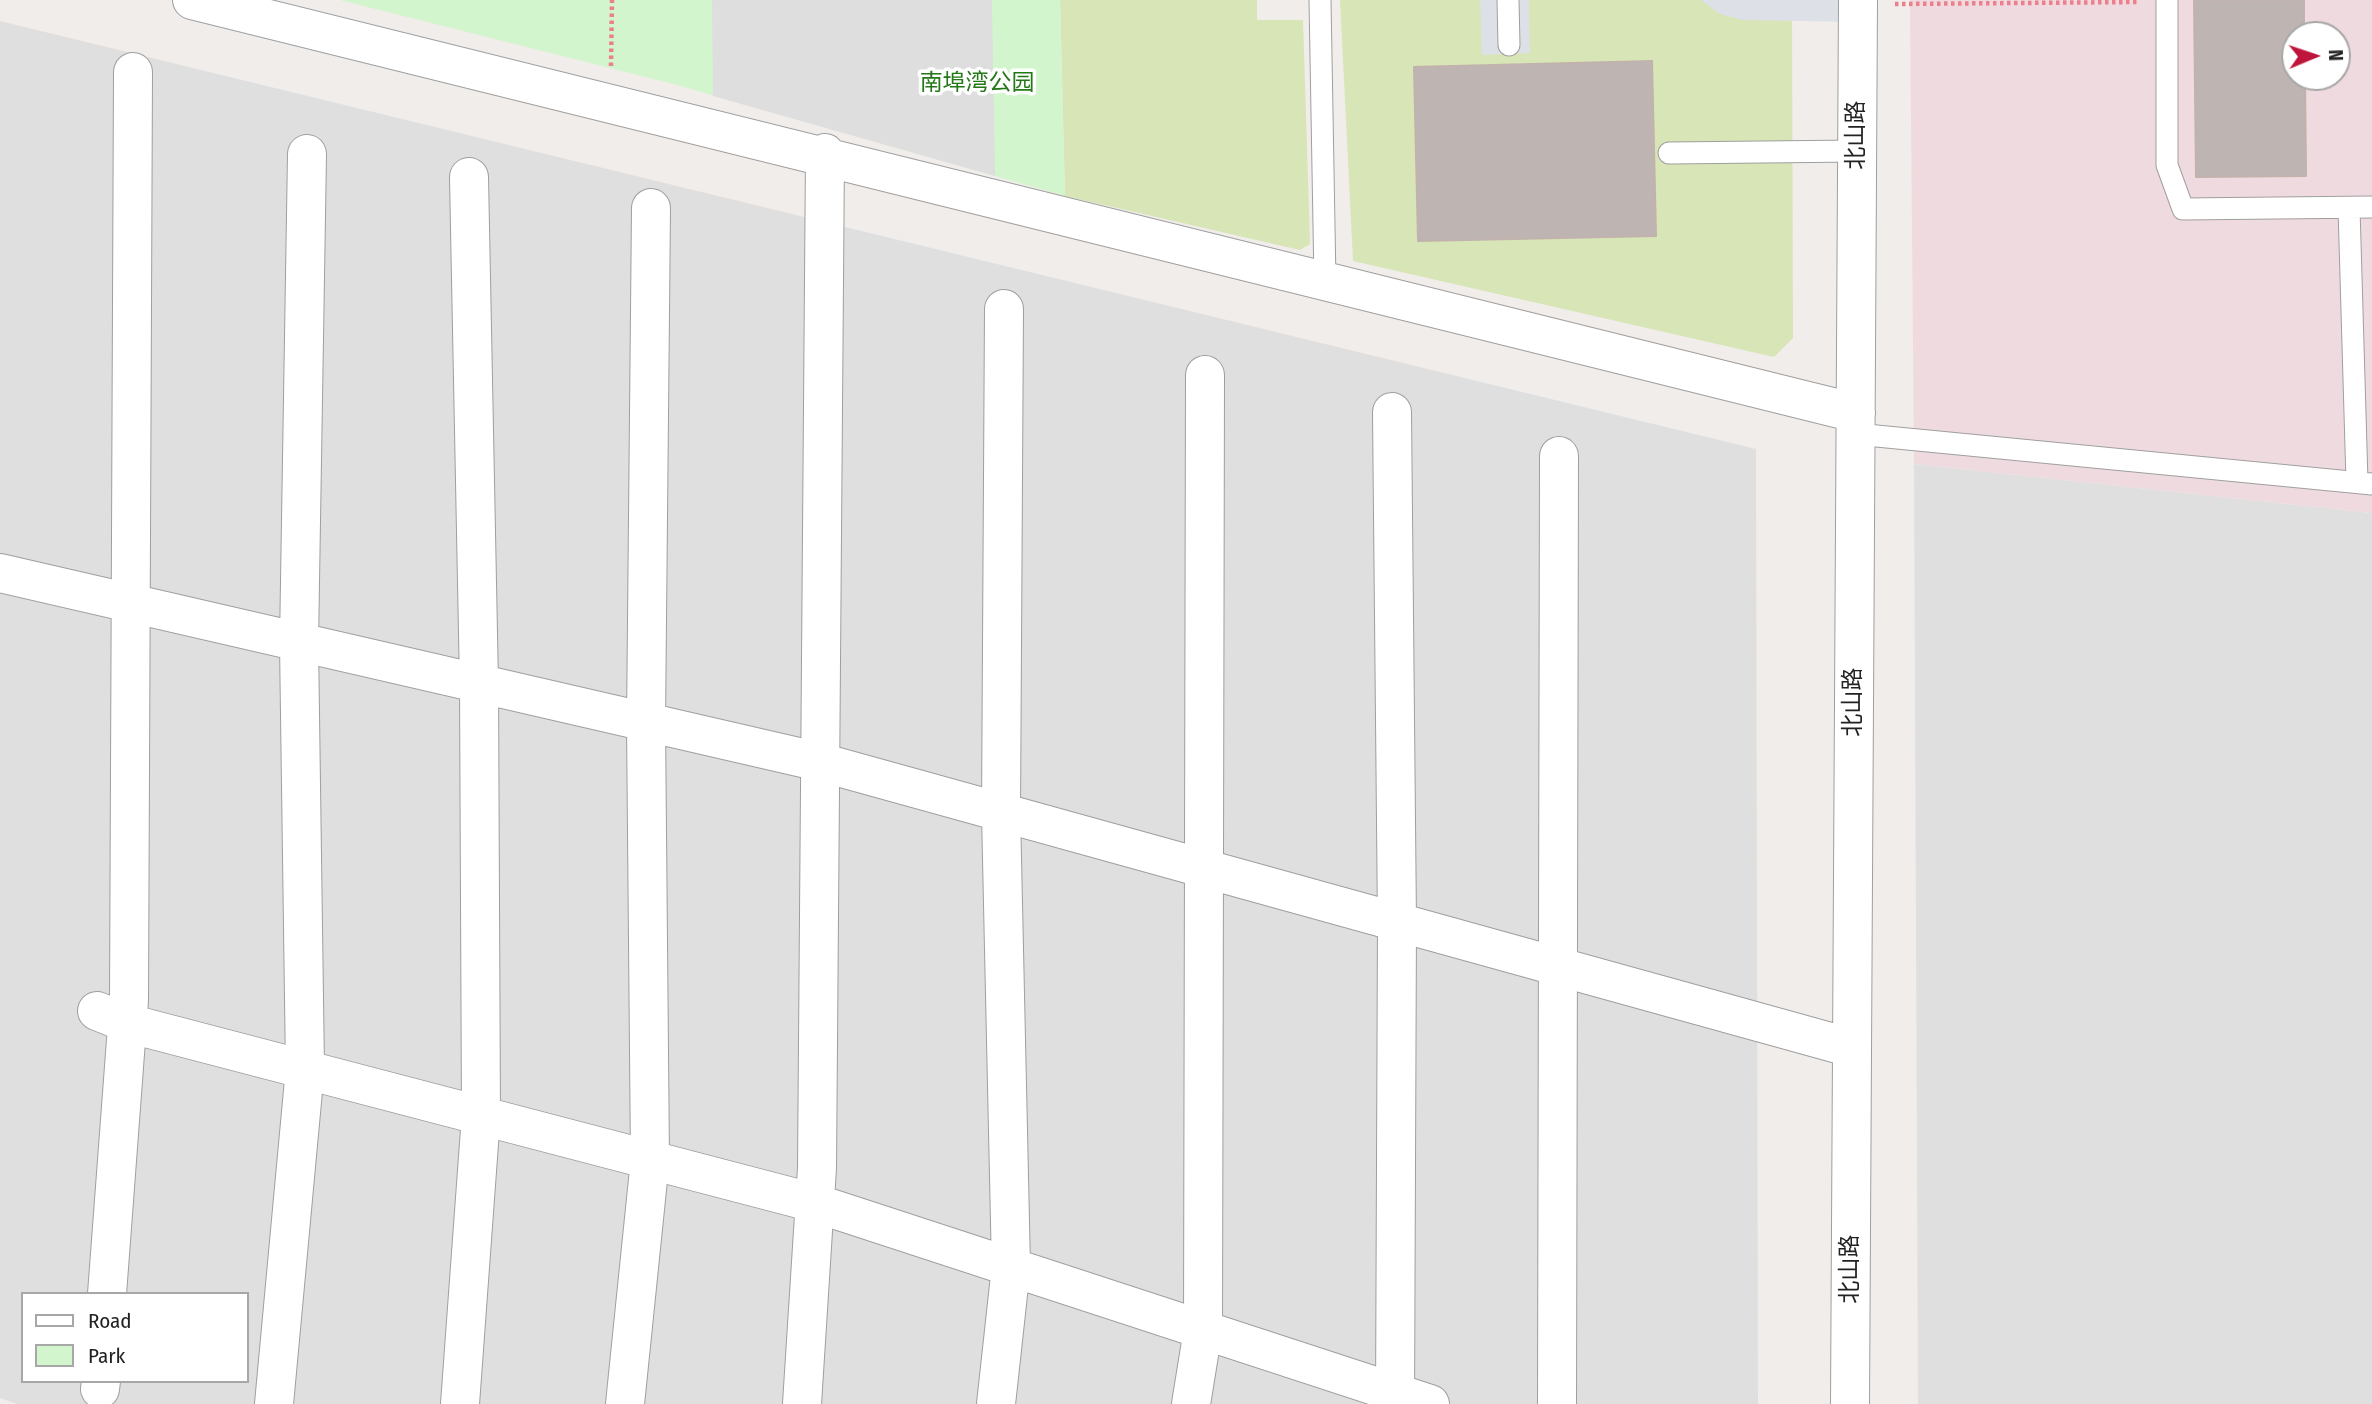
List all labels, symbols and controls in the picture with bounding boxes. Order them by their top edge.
north arrow [2281,21,2351,91]
text: N [2324,49,2347,61]
park label: 南埠湾公园 [920,70,1034,98]
street label: 北山路 [1843,101,1871,169]
street label: 北山路 [1840,668,1868,736]
street label: 北山路 [1837,1235,1865,1303]
legend [21,1292,248,1383]
text: Road [88,1308,132,1334]
text: Park [88,1343,125,1369]

